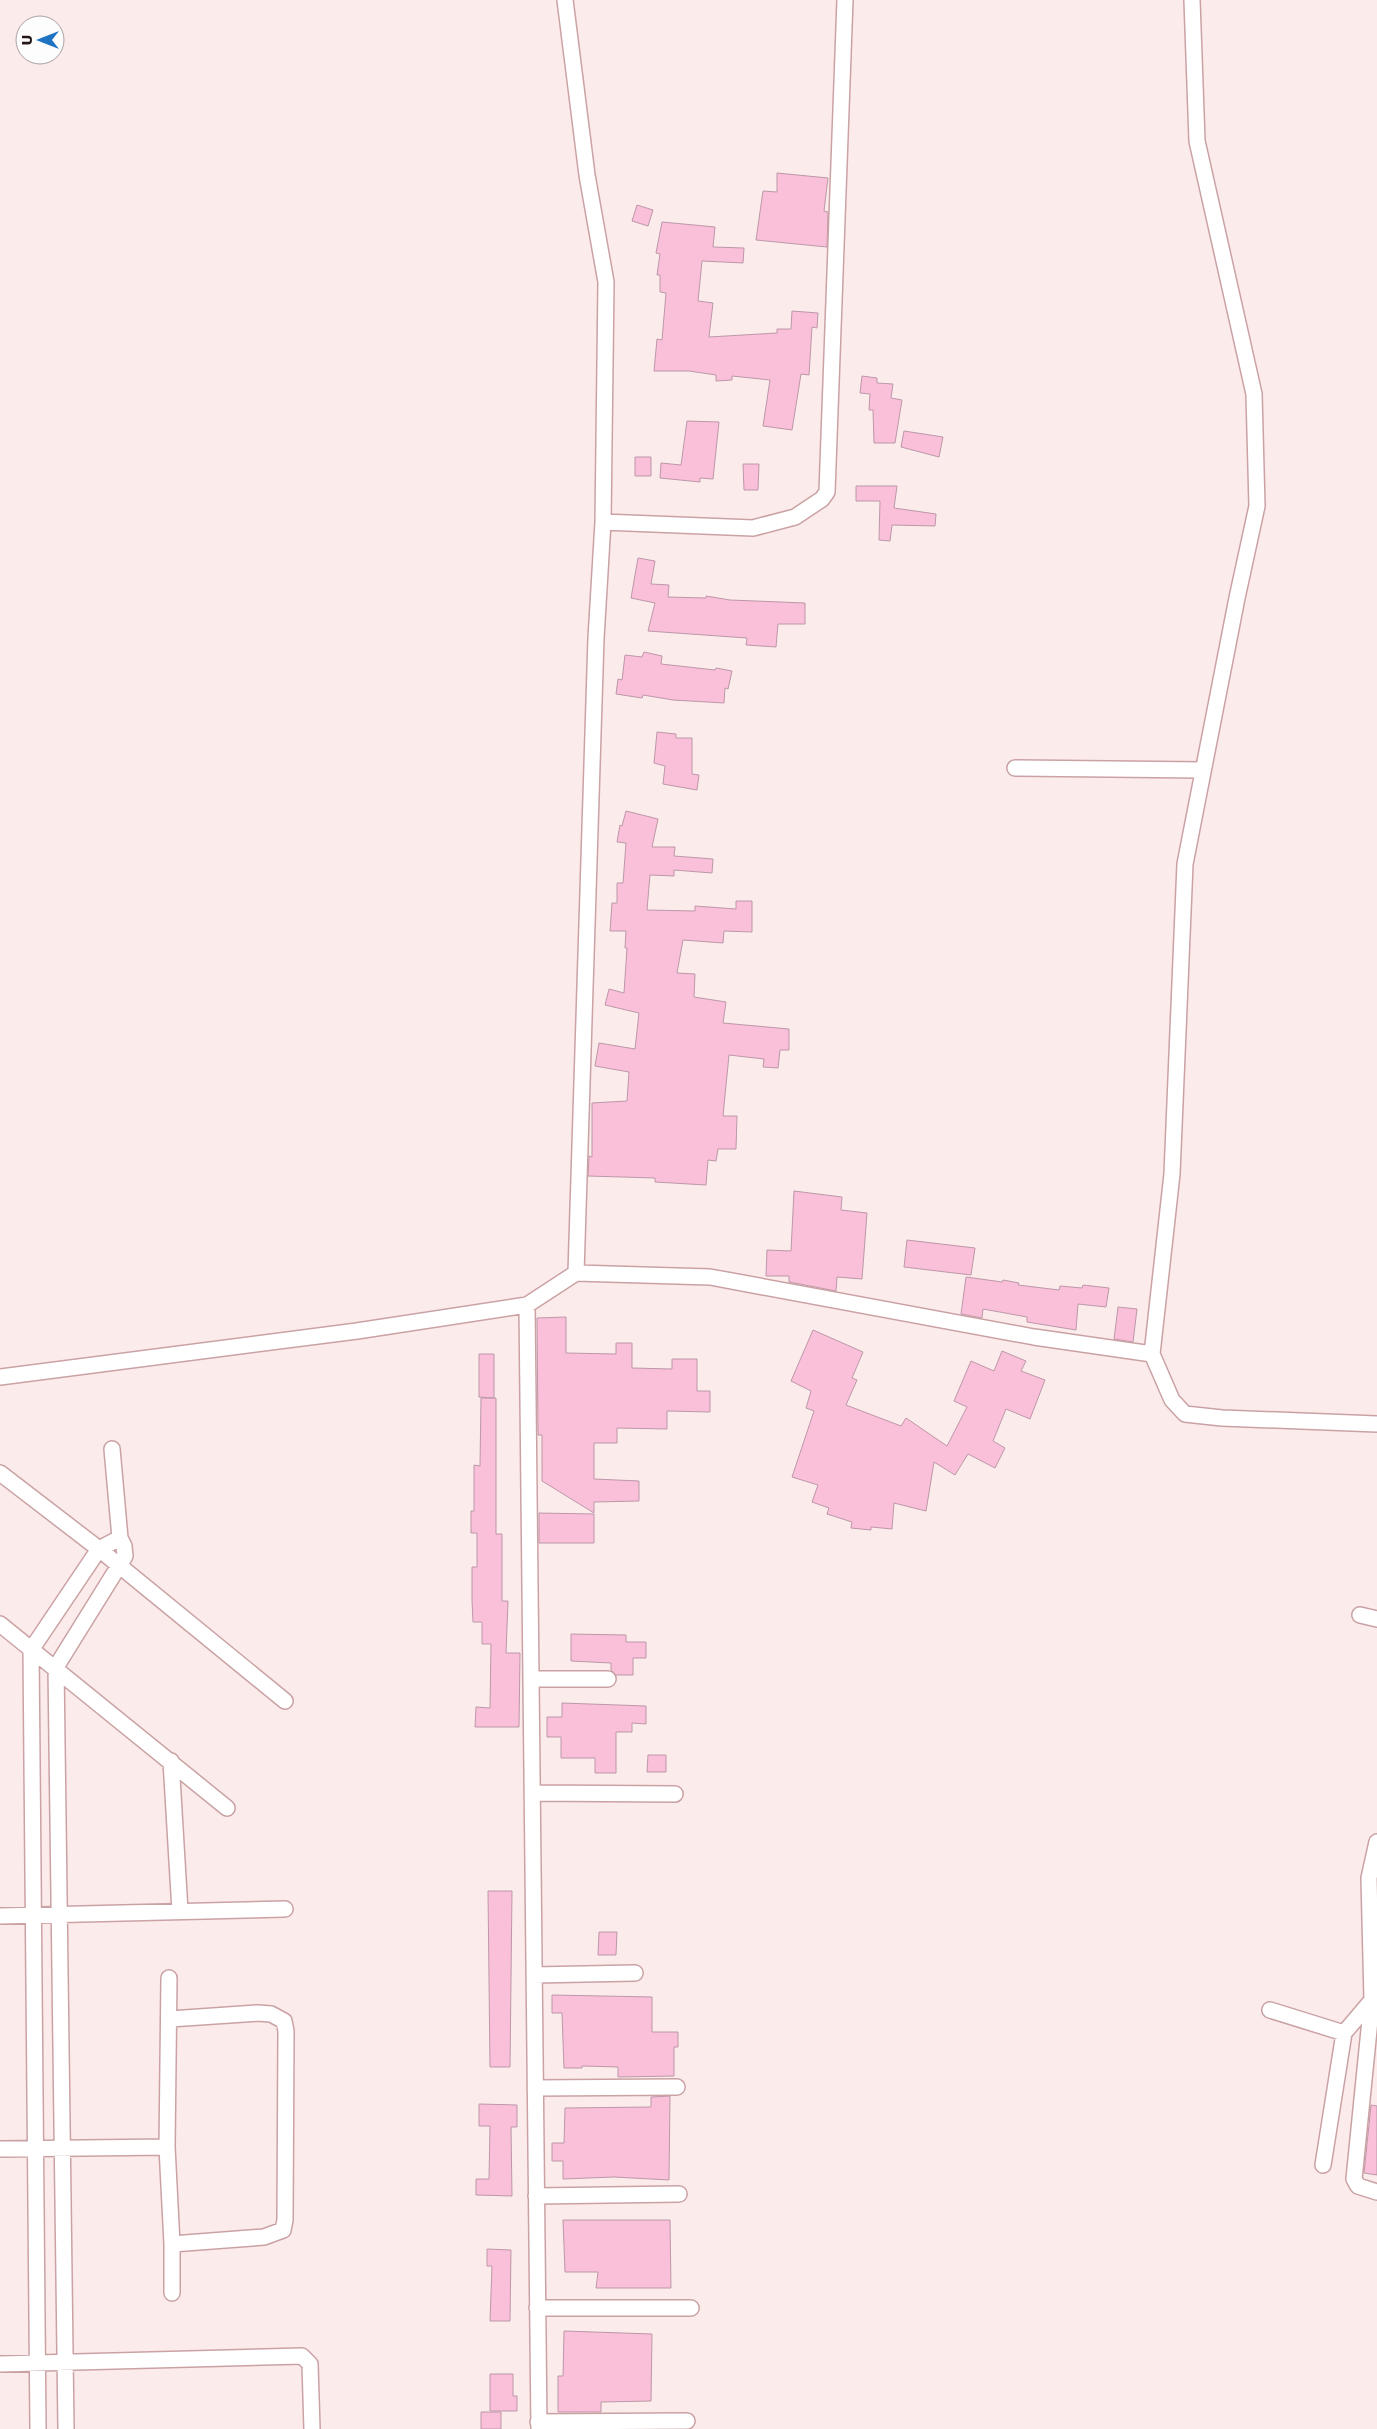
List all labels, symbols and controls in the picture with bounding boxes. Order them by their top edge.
north arrow [15,15,65,65]
text: U [19,34,35,46]

